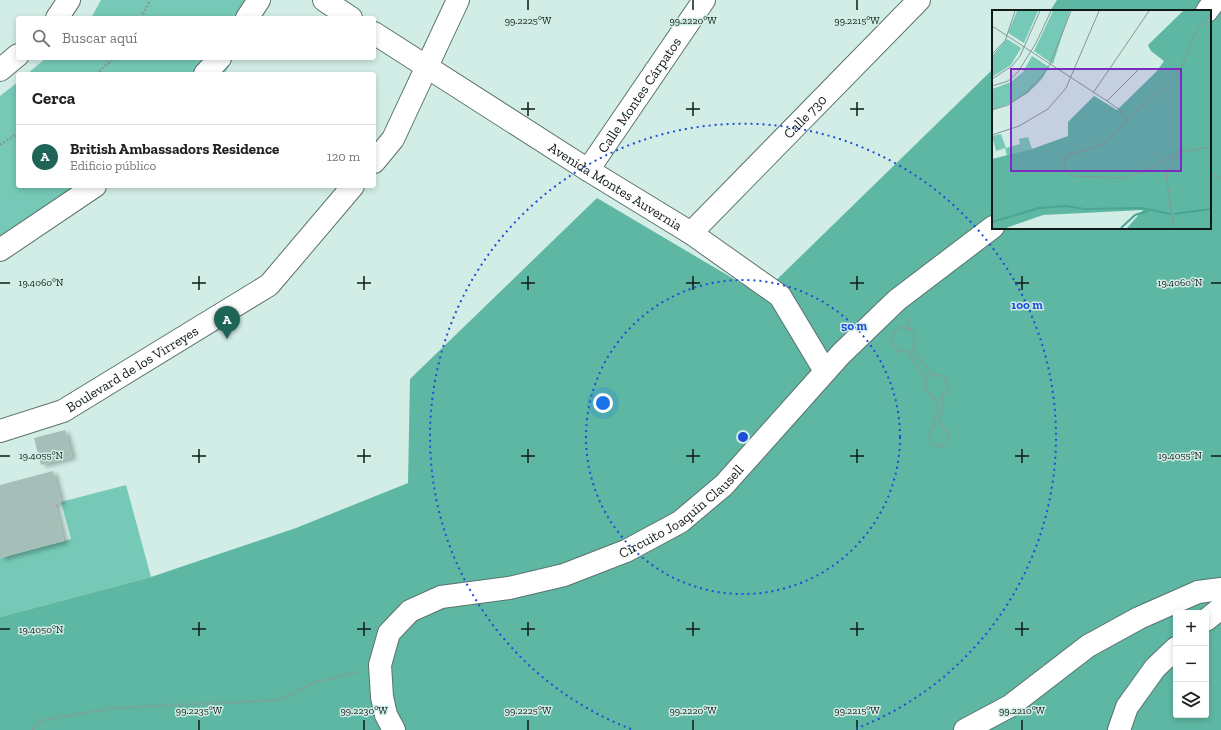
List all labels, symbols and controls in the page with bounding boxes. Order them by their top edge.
inset map [992,10,1211,229]
text: 99.2225°W [505,15,552,27]
text: 99.2220°W [669,15,717,27]
text: 99.2215°W [834,15,880,27]
search box [16,16,376,60]
icon: search [30,27,52,49]
text: Buscar aquí [62,29,138,47]
street label: Calle Montes Cárpatos [594,34,685,156]
text: Cerca [32,88,75,108]
street label: Calle 730 [780,91,830,142]
street label: Avenida Montes Auvernia [545,139,686,234]
text: British Ambassadors Residence [70,140,279,158]
text: A [41,149,49,164]
text: 120 m [327,149,360,164]
text: Edificio público [70,158,156,173]
text: 19.4060°N [19,277,64,289]
text: 19.4060°N [1158,277,1203,289]
text: 100 m [1011,298,1043,312]
pin: A [214,306,240,339]
text: 50 m [841,319,867,333]
street label: Boulevard de los Virreyes [63,322,201,416]
your location [593,393,613,413]
centre of rings [736,430,750,444]
text: 19.4055°N [19,450,64,462]
text: 19.4055°N [1158,450,1203,462]
street label: Circuito Joaquín Clausell [616,461,747,561]
map controls [1173,610,1209,718]
button: + [1173,610,1209,646]
text: 19.4050°N [19,624,64,636]
button: − [1173,646,1209,682]
button: layers [1173,682,1209,718]
text: 99.2235°W [176,705,223,717]
text: 99.2230°W [341,705,388,717]
text: 99.2225°W [505,705,552,717]
text: 99.2220°W [669,705,717,717]
text: 99.2215°W [834,705,880,717]
text: 99.2210°W [999,705,1046,717]

